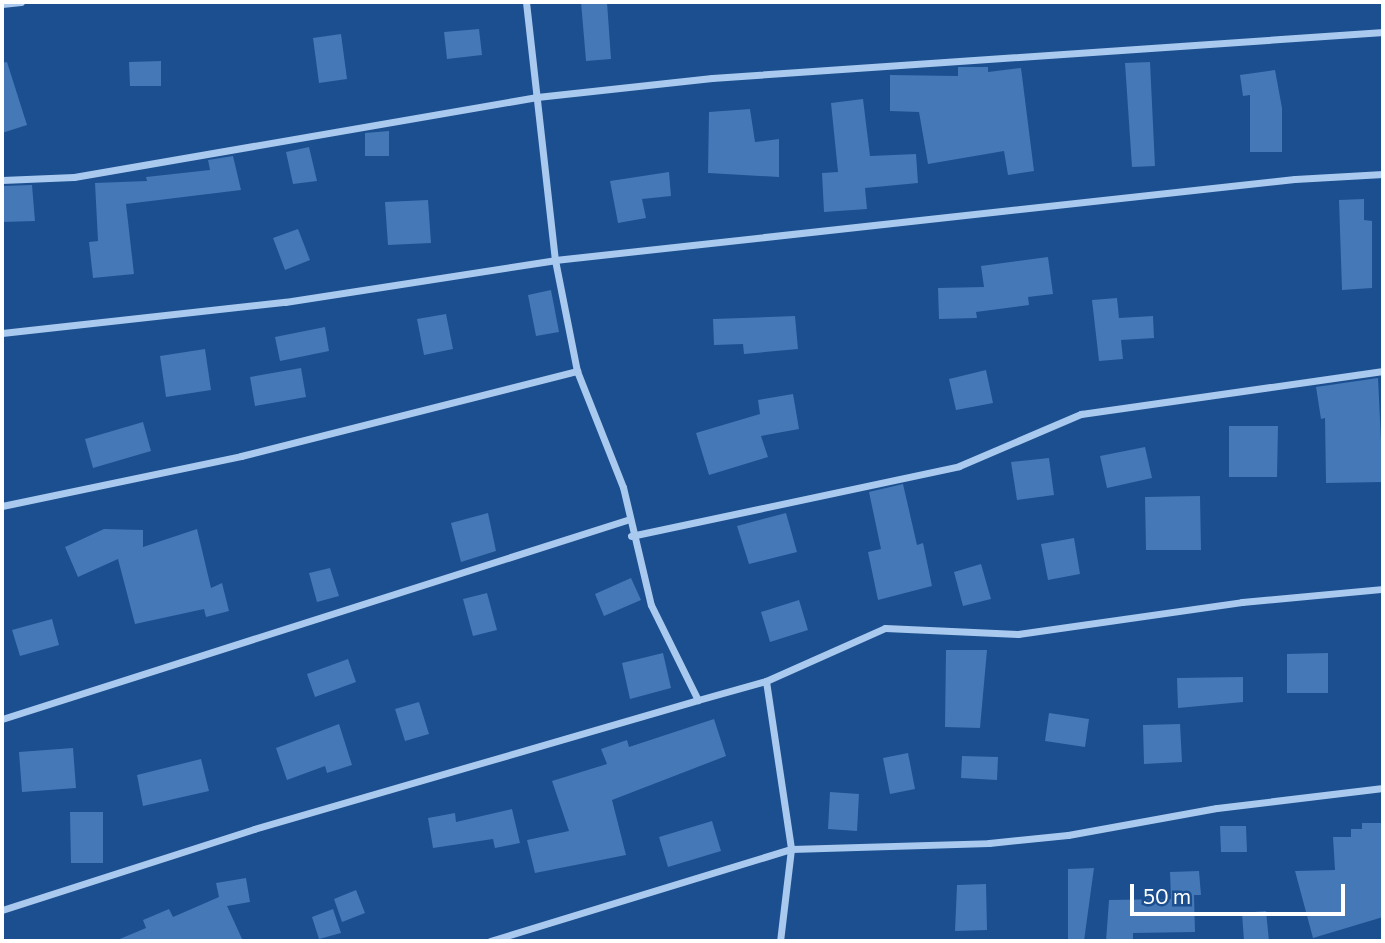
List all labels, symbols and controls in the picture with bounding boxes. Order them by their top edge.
scale bar [1133,870,1348,914]
text: 50 m [1143,883,1191,908]

